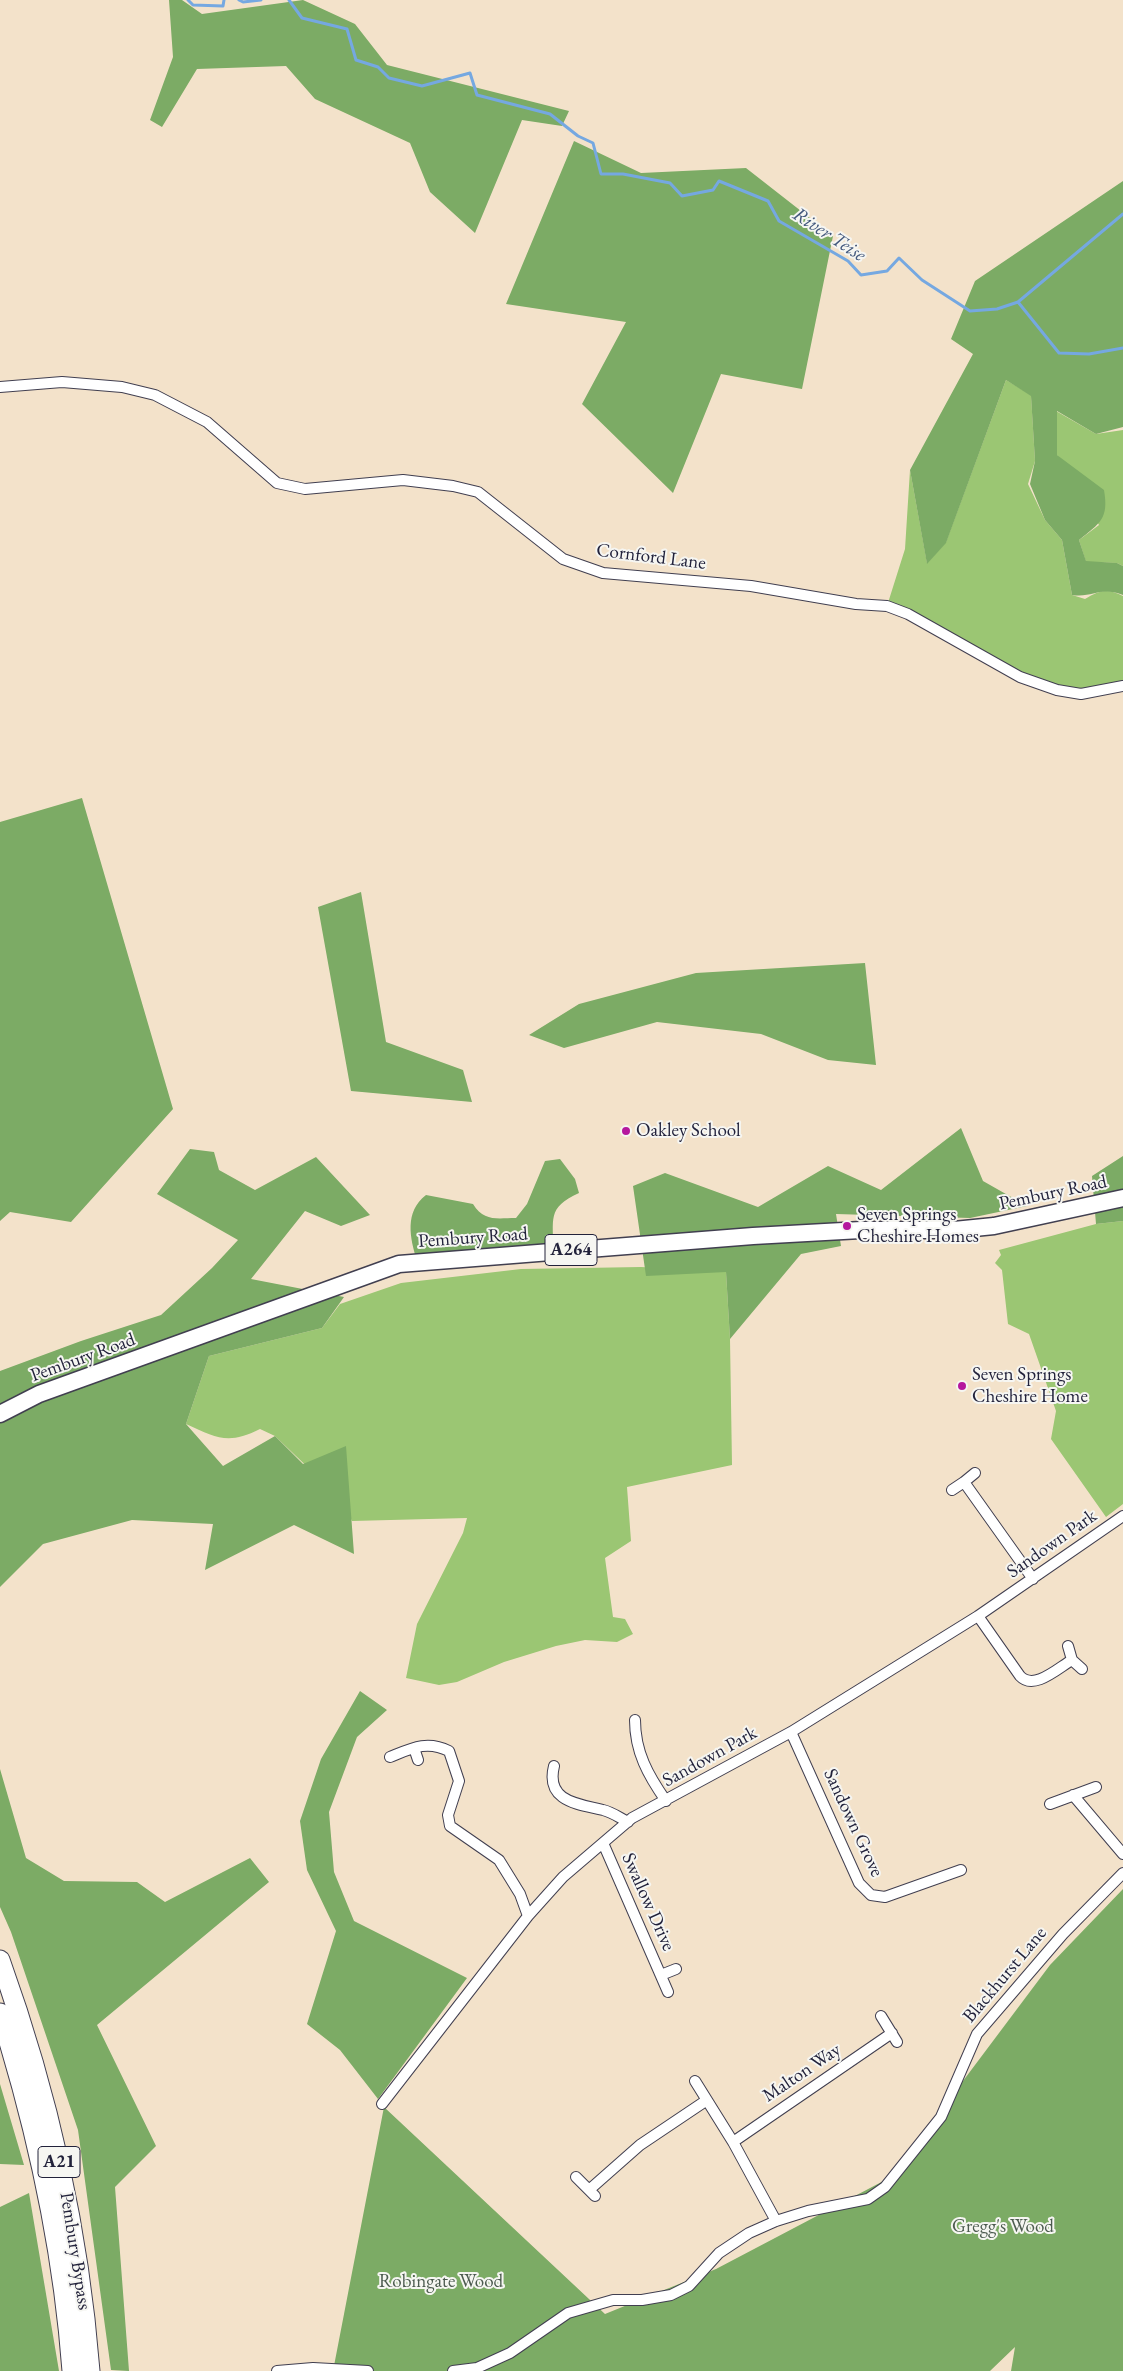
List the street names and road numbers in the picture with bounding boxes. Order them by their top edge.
street label: Cornford Lane [595,539,707,575]
street label: Pembury Road [997,1170,1109,1216]
street label: Pembury Road [417,1223,529,1253]
road number: A264 [545,1234,597,1266]
street label: Pembury Road [28,1329,138,1387]
street label: Sandown Park [1003,1505,1101,1583]
street label: Sandown Park [659,1722,761,1792]
street label: Sandown Grove [818,1765,888,1881]
street label: Swallow Drive [616,1850,680,1954]
street label: Blackhurst Lane [958,1922,1052,2028]
street label: Malton Way [759,2039,845,2107]
road number: A21 [38,2146,80,2178]
street label: Pembury Bypass [54,2191,96,2311]

